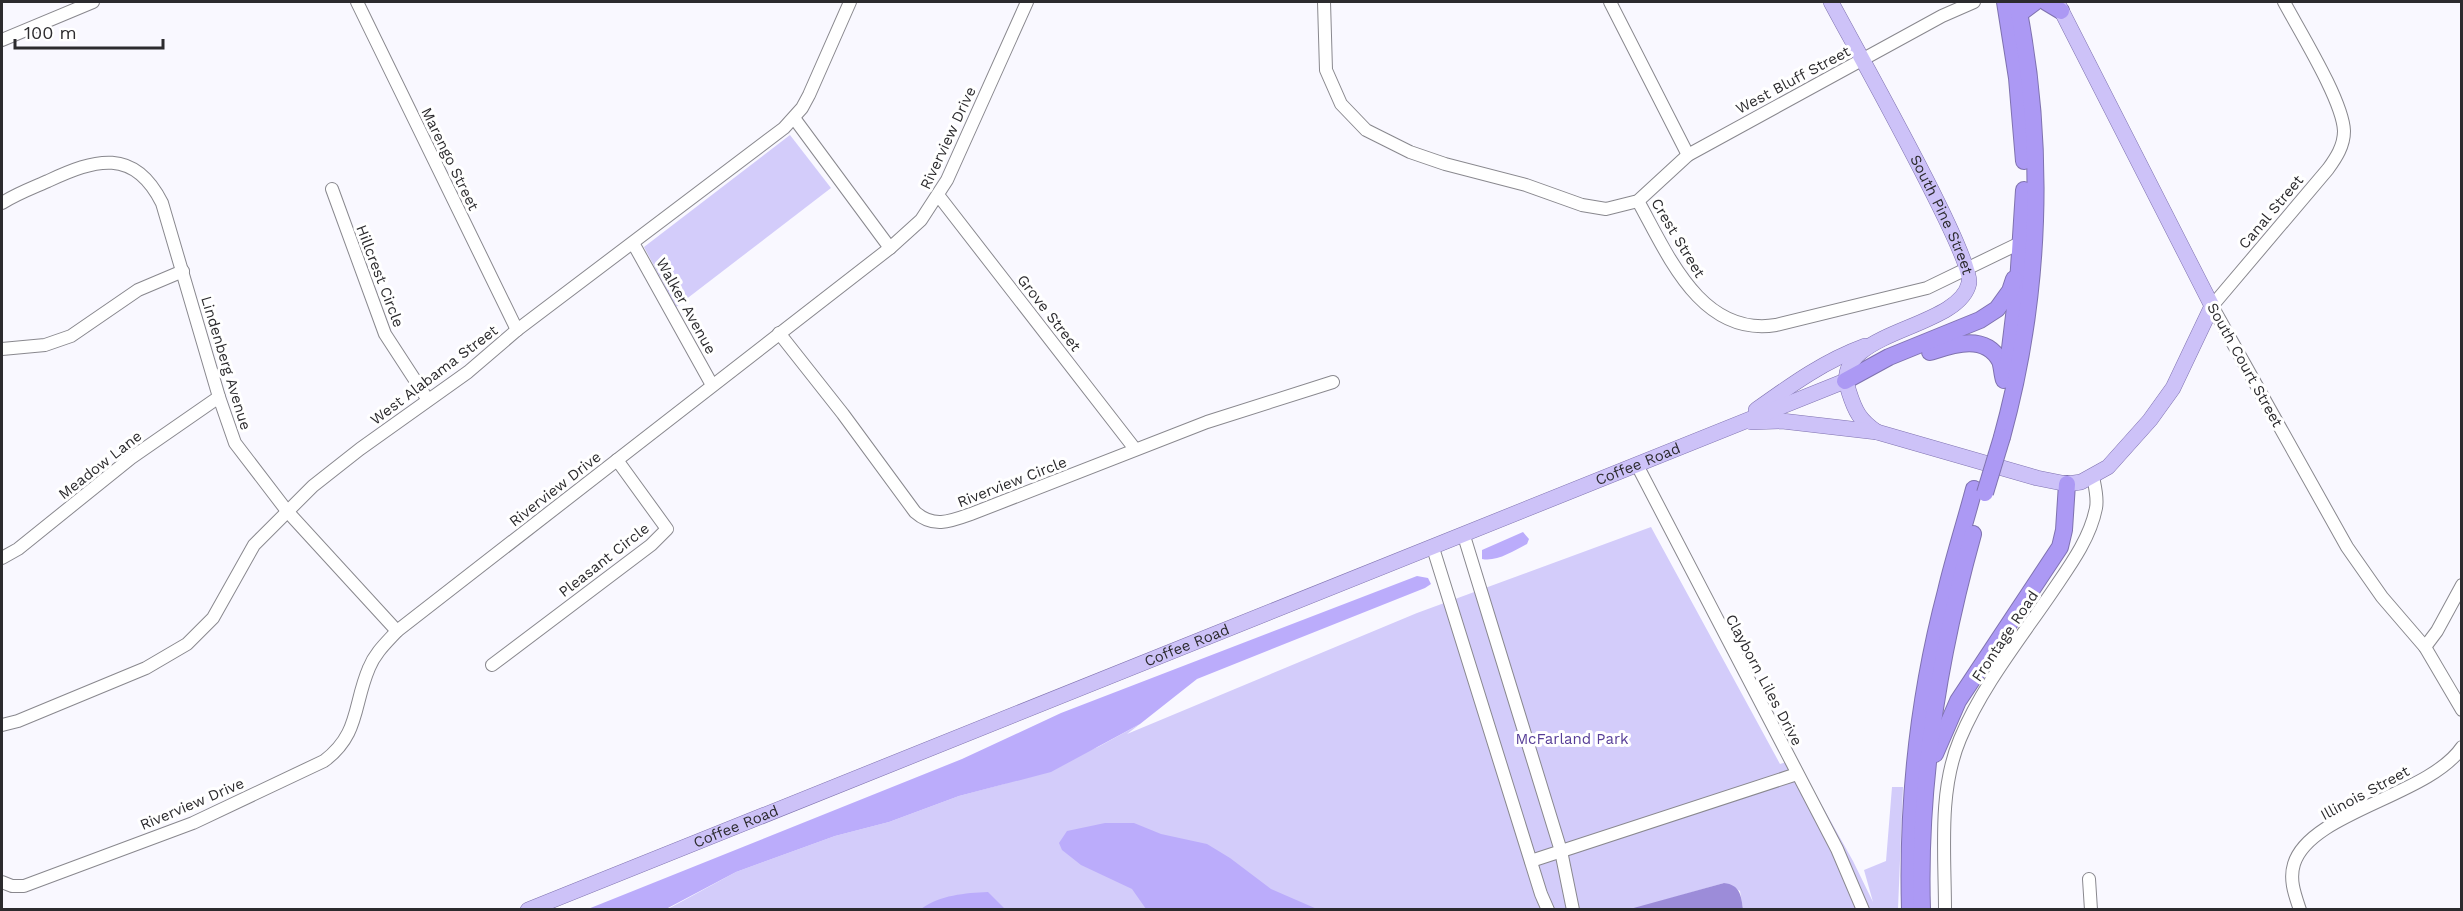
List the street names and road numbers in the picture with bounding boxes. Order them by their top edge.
street label: West Bluff Street [1733,42,1854,118]
street label: Riverview Drive [916,84,980,192]
street label: Marengo Street [417,105,483,214]
street label: South Pine Street [1906,152,1977,277]
street label: Canal Street [2235,171,2308,253]
street label: Crest Street [1647,195,1709,282]
street label: Hillcrest Circle [352,222,408,330]
street label: Walker Avenue [652,255,720,357]
street label: Grove Street [1013,271,1085,356]
street label: Lindenberg Avenue [197,294,255,432]
street label: South Court Street [2203,300,2287,431]
street label: West Alabama Street [367,321,502,429]
street label: Meadow Lane [55,427,145,503]
street label: Coffee Road [1593,439,1683,489]
street label: Riverview Drive [506,448,604,530]
street label: Riverview Circle [955,453,1069,511]
street label: Pleasant Circle [555,519,653,601]
street label: Frontage Road [1968,587,2042,685]
street label: Clayborn Liles Drive [1722,611,1806,749]
street label: Coffee Road [1142,620,1232,670]
street label: Illinois Street [2318,762,2413,824]
street label: Riverview Drive [137,774,247,834]
street label: Coffee Road [691,801,781,852]

